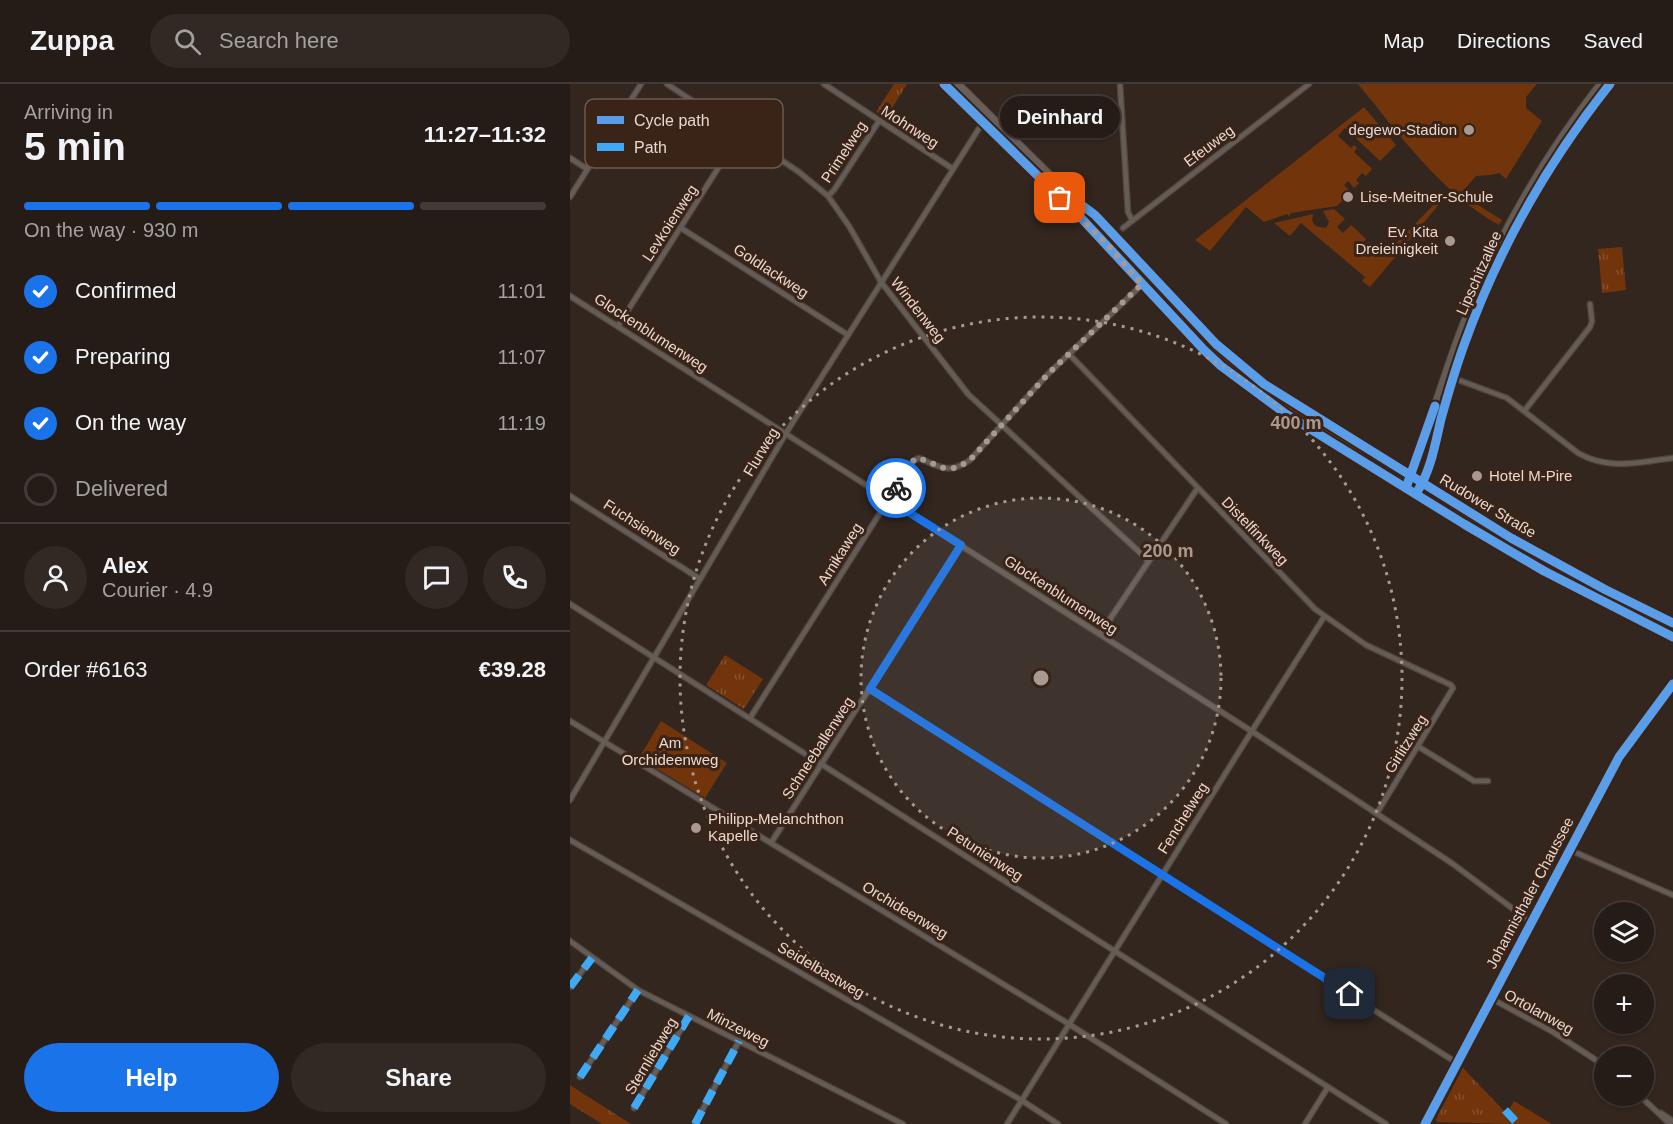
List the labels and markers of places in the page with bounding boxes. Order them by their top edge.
callout: Deinhard [1000,96,1120,138]
place label: degewo-Stadion [1349,121,1457,138]
marker: degewo-Stadion [1462,123,1476,137]
pin [1034,172,1085,223]
place label: Lise-Meitner-Schule [1360,188,1493,205]
marker: Lise-Meitner-Schule [1341,190,1355,204]
place label: Ev. Kita Dreieinigkeit [1355,223,1439,257]
marker: Ev. Kita Dreieinigkeit [1443,234,1457,248]
place label: Hotel M-Pire [1489,467,1572,484]
marker: Hotel M-Pire [1470,469,1484,483]
centre of rings [1031,668,1051,688]
place label: Philipp-Melanchthon Kapelle [708,810,844,844]
marker: Philipp-Melanchthon Kapelle [689,821,703,835]
pin [1324,968,1375,1019]

